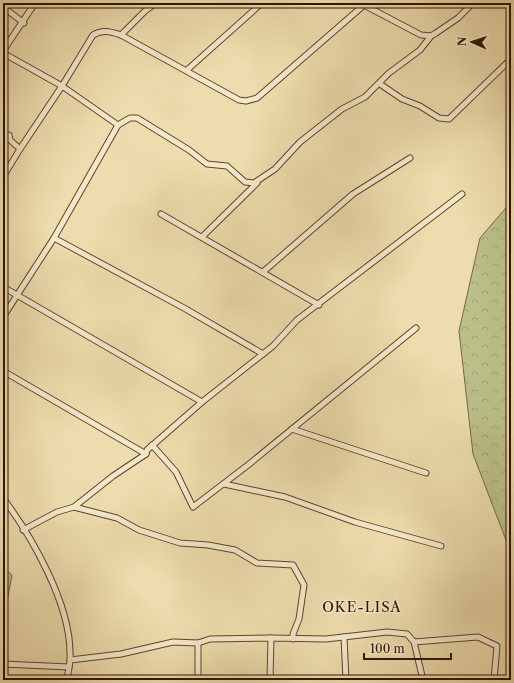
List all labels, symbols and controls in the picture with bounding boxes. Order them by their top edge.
north arrow [452,22,492,62]
text: N [455,36,469,47]
district label: OKE-LISA [322,598,402,616]
scale bar [364,635,451,661]
text: 100 m [370,641,405,656]

